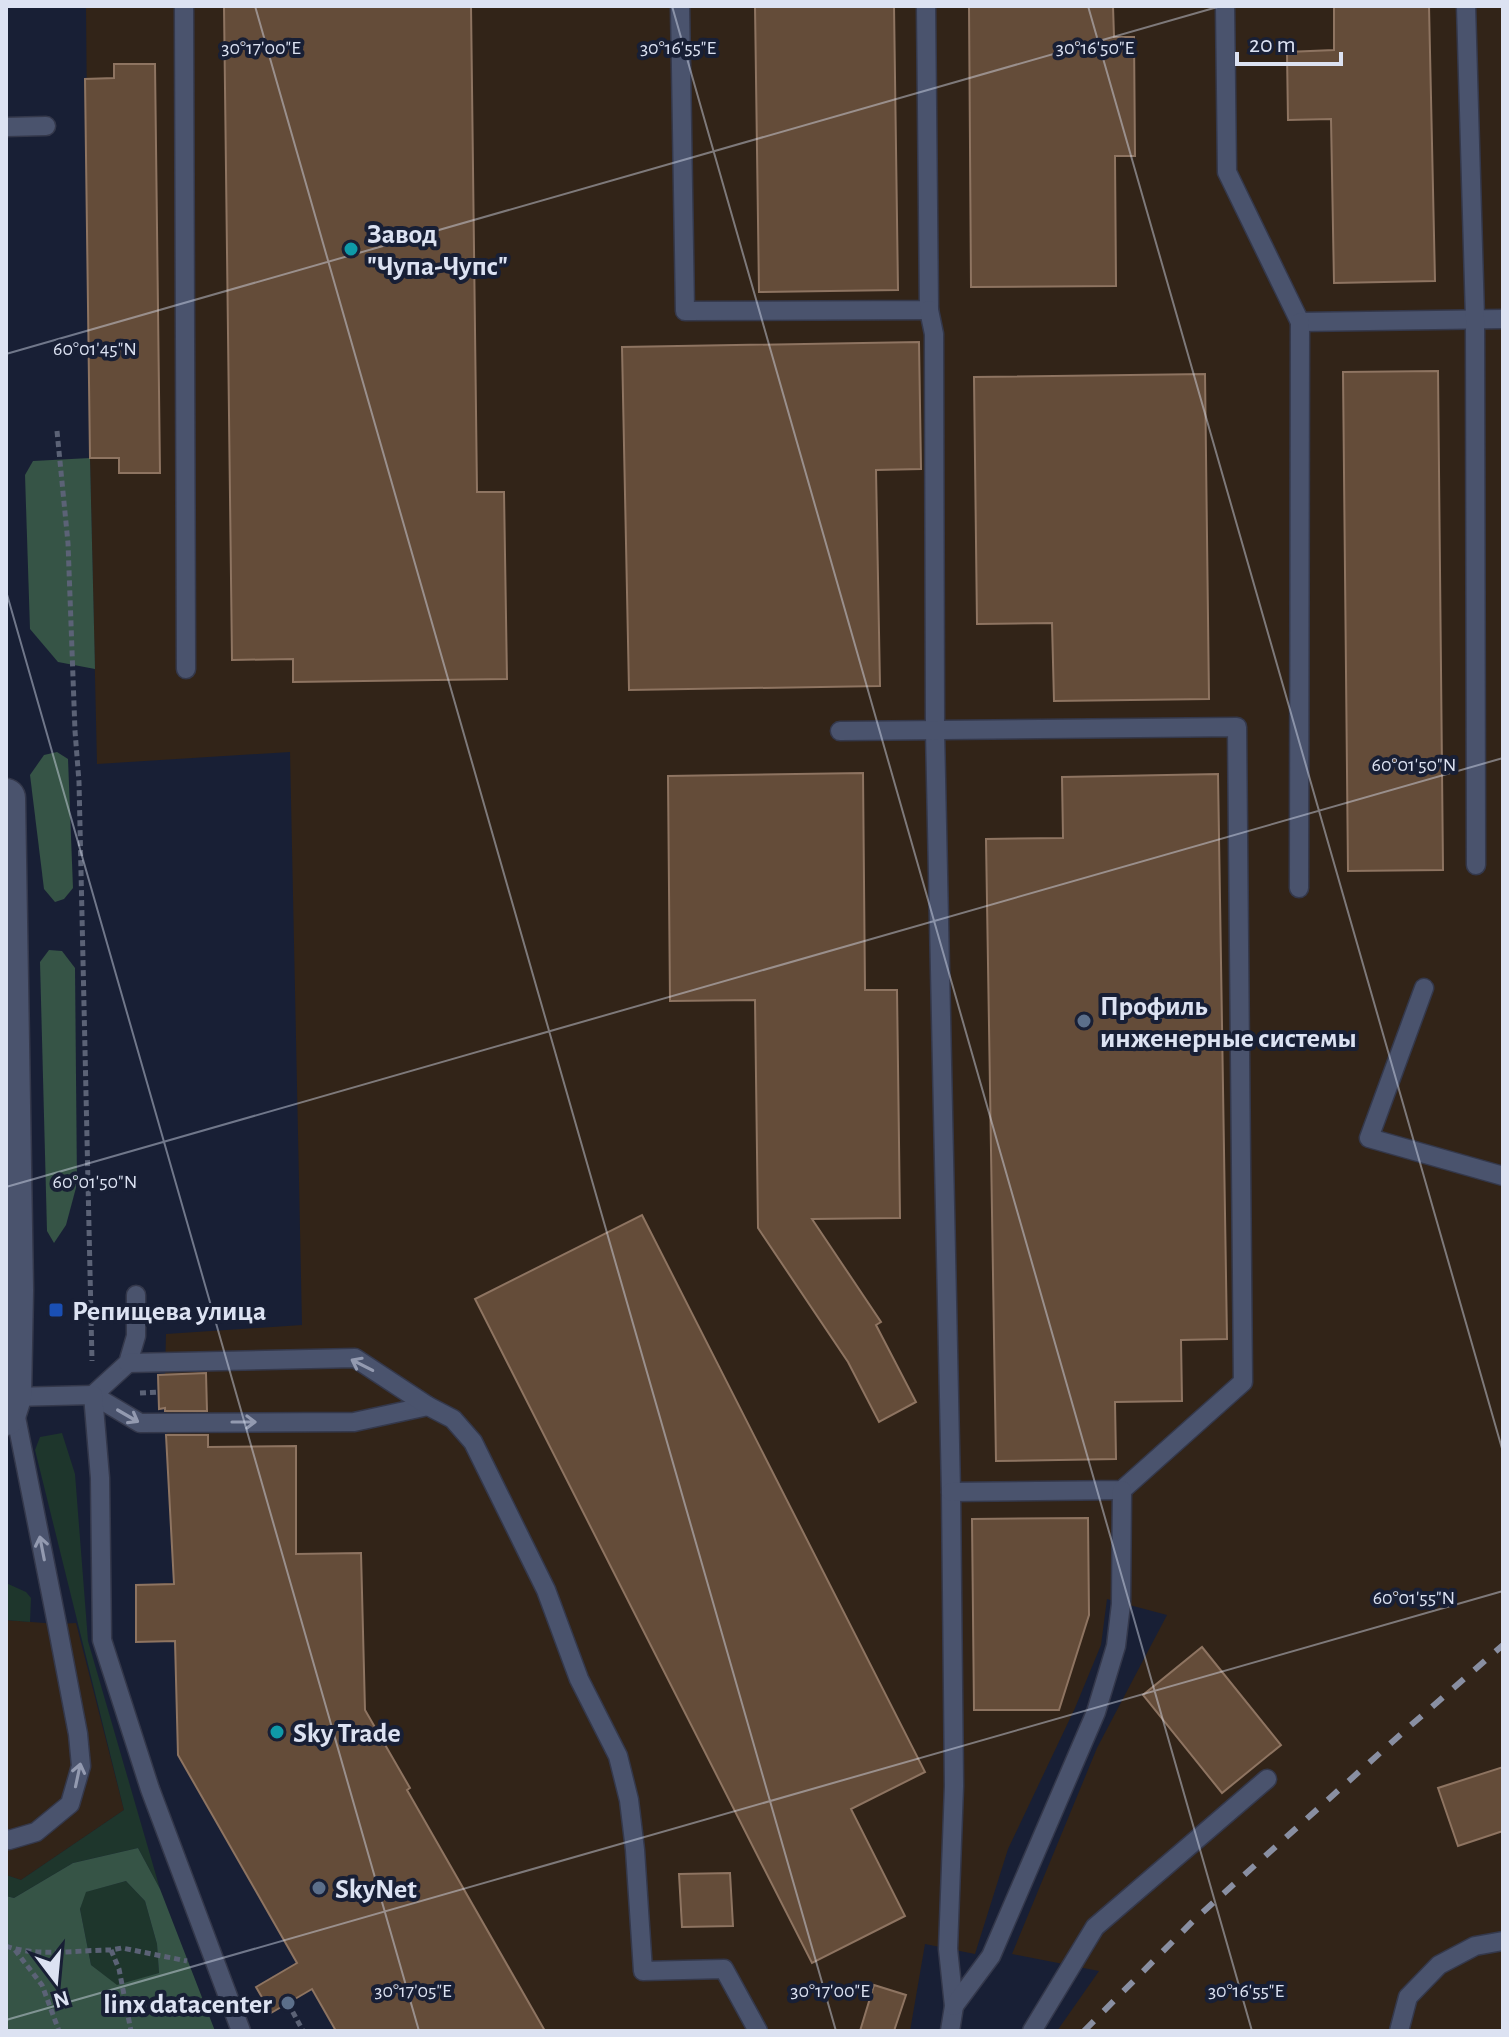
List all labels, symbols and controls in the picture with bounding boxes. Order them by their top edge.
scale bar [1237,16,1341,66]
text: 20 m [1249,33,1296,57]
text: 30°17'00"E [221,38,301,58]
text: 30°16'55"E [640,38,716,58]
text: 30°16'50"E [1056,38,1135,58]
place label: Завод "Чупа-Чупс" [367,221,508,281]
marker: Завод "Чупа-Чупс" [342,240,360,258]
text: 60°01'45"N [53,339,137,359]
text: 60°01'50"N [1372,755,1456,775]
place label: Профиль инженерные системы [1100,993,1357,1053]
marker: Профиль инженерные системы [1075,1012,1093,1030]
text: 60°01'50"N [53,1172,137,1192]
place label: Репищева улица [72,1298,266,1326]
marker: Репищева улица [47,1301,65,1319]
one-way arrow [351,1357,374,1372]
one-way arrow [116,1408,139,1424]
one-way arrow [230,1414,257,1430]
one-way arrow [34,1536,49,1561]
text: 60°01'55"N [1373,1588,1455,1608]
place label: Sky Trade [293,1720,401,1748]
marker: Sky Trade [268,1723,286,1741]
one-way arrow [71,1762,86,1788]
place label: SkyNet [335,1876,417,1904]
marker: SkyNet [310,1879,328,1897]
north arrow [16,1941,96,2021]
text: 30°17'05"E [374,1981,452,2001]
text: 30°17'00"E [790,1981,870,2001]
text: 30°16'55"E [1208,1981,1284,2001]
text: N [51,1987,72,2012]
place label: linx datacenter [103,1991,272,2019]
marker: linx datacenter [279,1994,297,2012]

